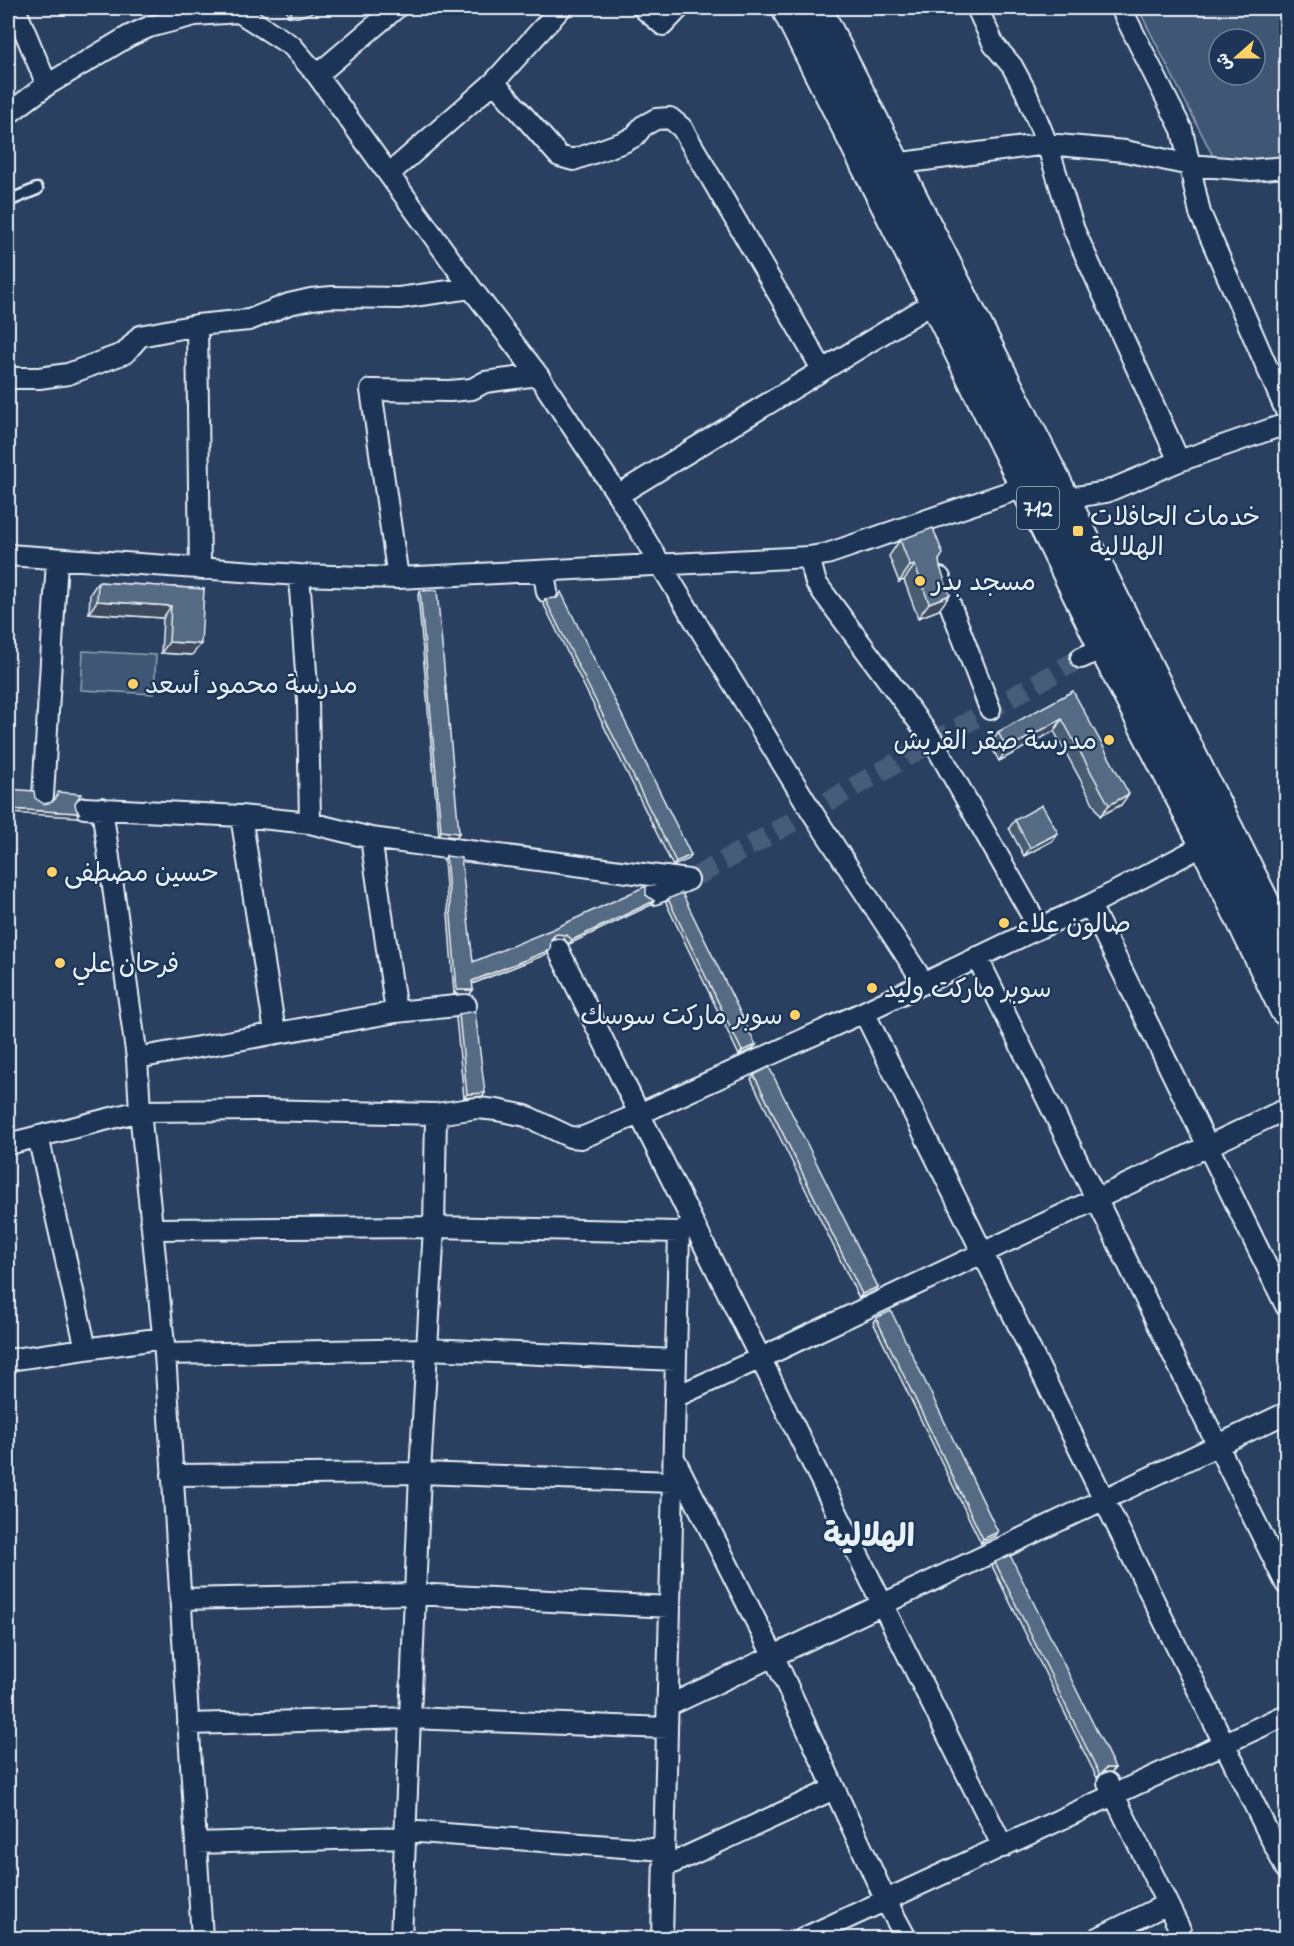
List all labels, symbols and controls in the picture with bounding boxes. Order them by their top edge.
north arrow [1207,27,1267,87]
text: ش [1211,49,1239,74]
road number: 712 [1017,487,1059,529]
place label: خدمات الحافلات الهلالية [1090,500,1260,568]
marker: خدمات الحافلات الهلالية [1071,524,1085,538]
place label: مسجد بدر [930,565,1036,603]
marker: مسجد بدر [913,574,927,588]
place label: مدرسة محمود أسعد [145,668,358,706]
marker: مدرسة محمود أسعد [126,677,140,691]
place label: مدرسة صقر القريش [894,724,1097,762]
marker: مدرسة صقر القريش [1102,733,1116,747]
place label: حسين مصطفى [64,856,219,894]
marker: حسين مصطفى [45,865,59,879]
place label: صالون علاء [1016,907,1131,945]
marker: صالون علاء [997,916,1011,930]
place label: فرحان علي [72,947,179,986]
marker: فرحان علي [53,956,67,970]
place label: سوبر ماركت وليد [884,972,1052,1010]
marker: سوبر ماركت وليد [865,981,879,995]
place label: سوبر ماركت سوسك [580,999,783,1037]
marker: سوبر ماركت سوسك [788,1008,802,1022]
district label: الهلالية [823,1515,915,1562]

